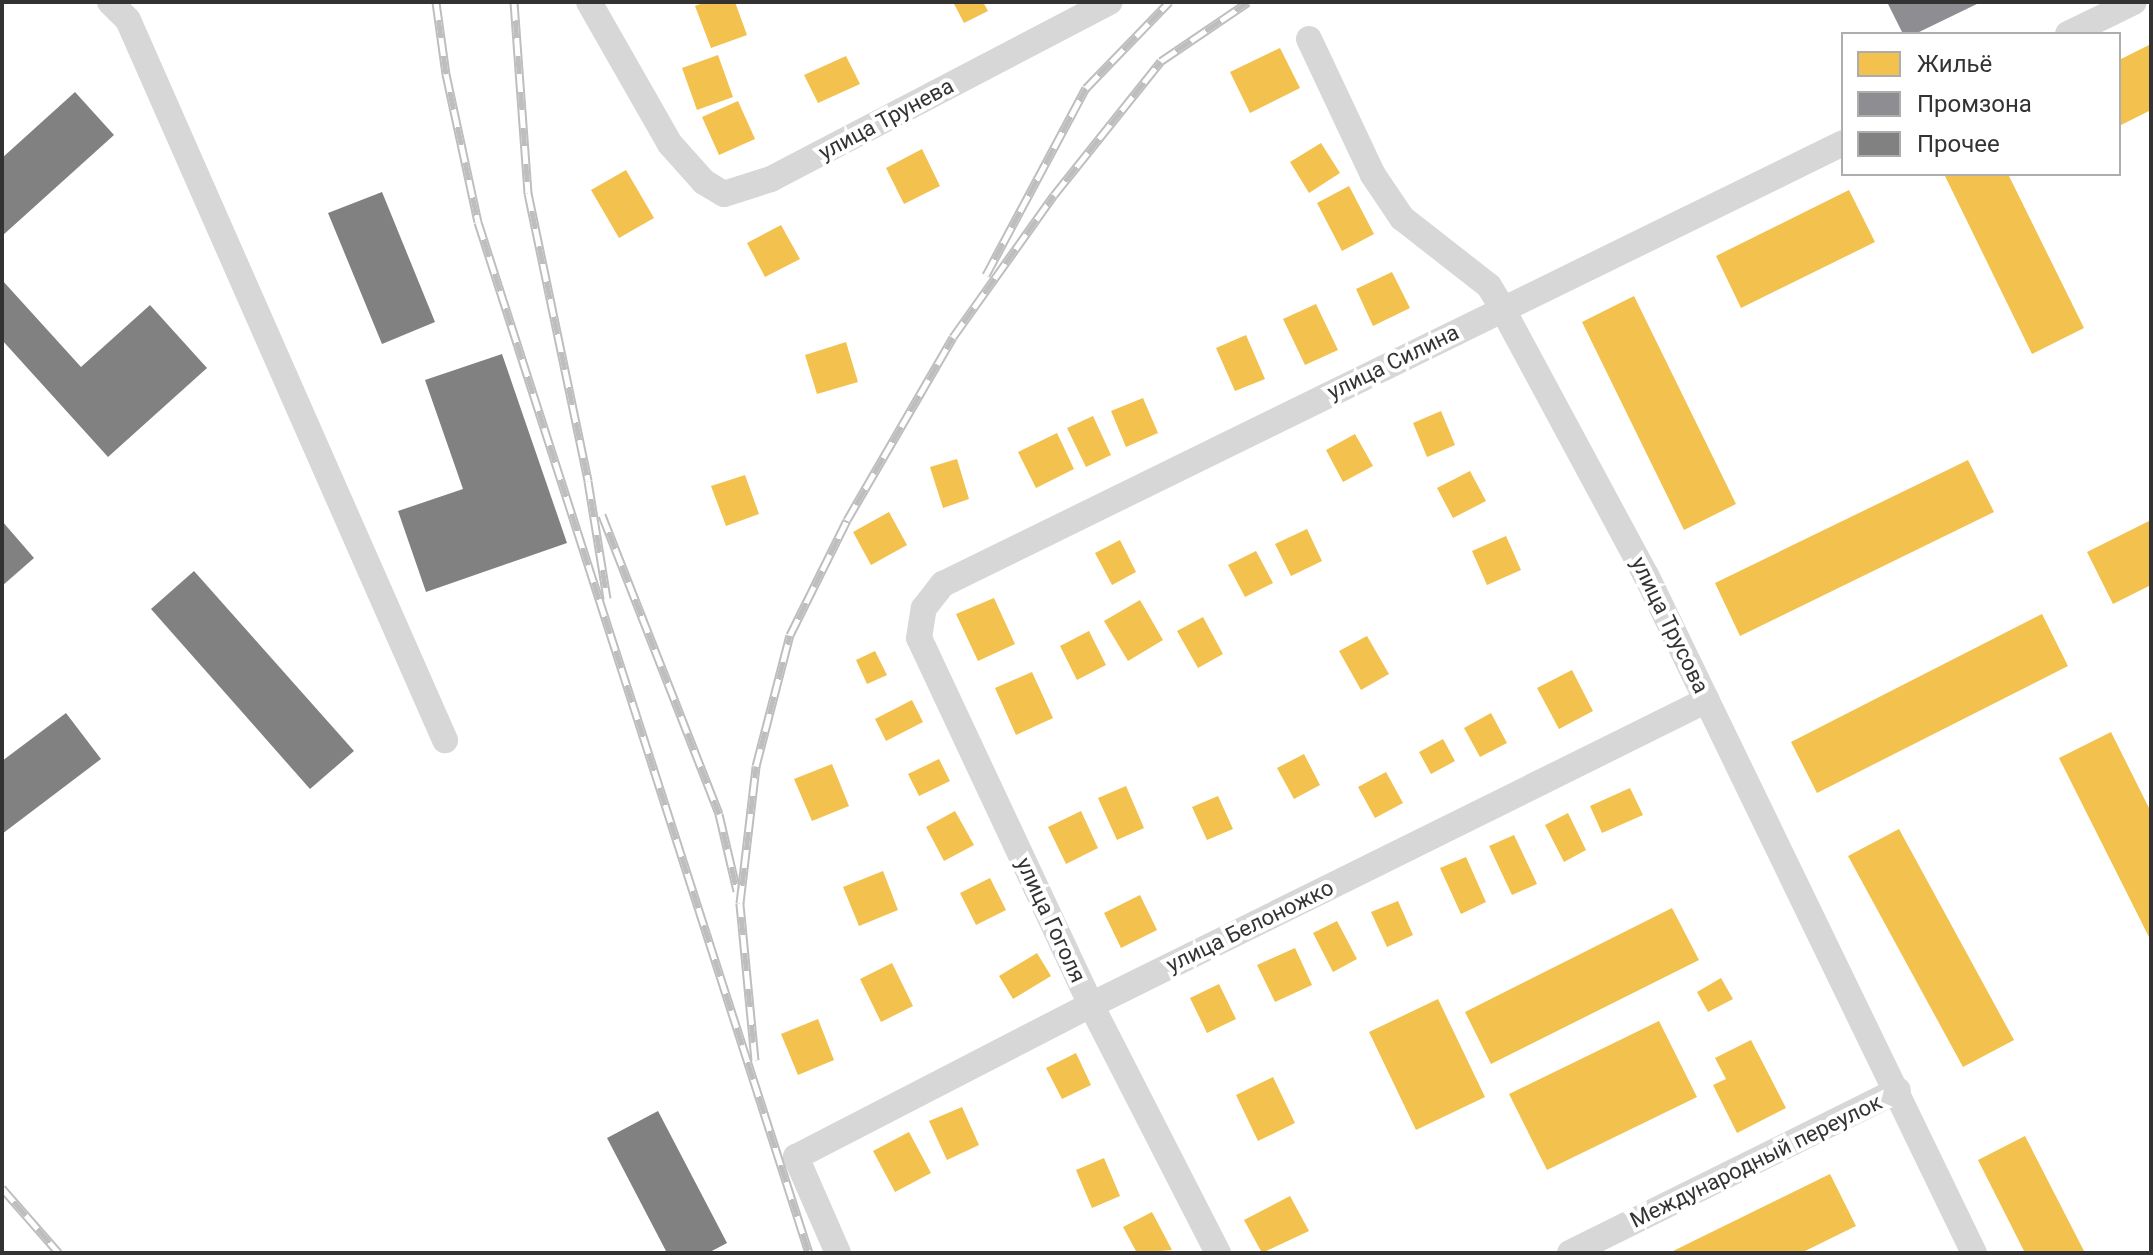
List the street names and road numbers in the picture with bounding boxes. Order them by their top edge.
street label: улица Трунева [814,72,958,166]
street label: улица Силина [1323,319,1463,405]
street label: улица Трусова [1625,552,1715,698]
street label: улица Гоголя [1011,853,1091,987]
street label: улица Белоножко [1162,874,1338,978]
street label: Международный переулок [1626,1088,1886,1234]

